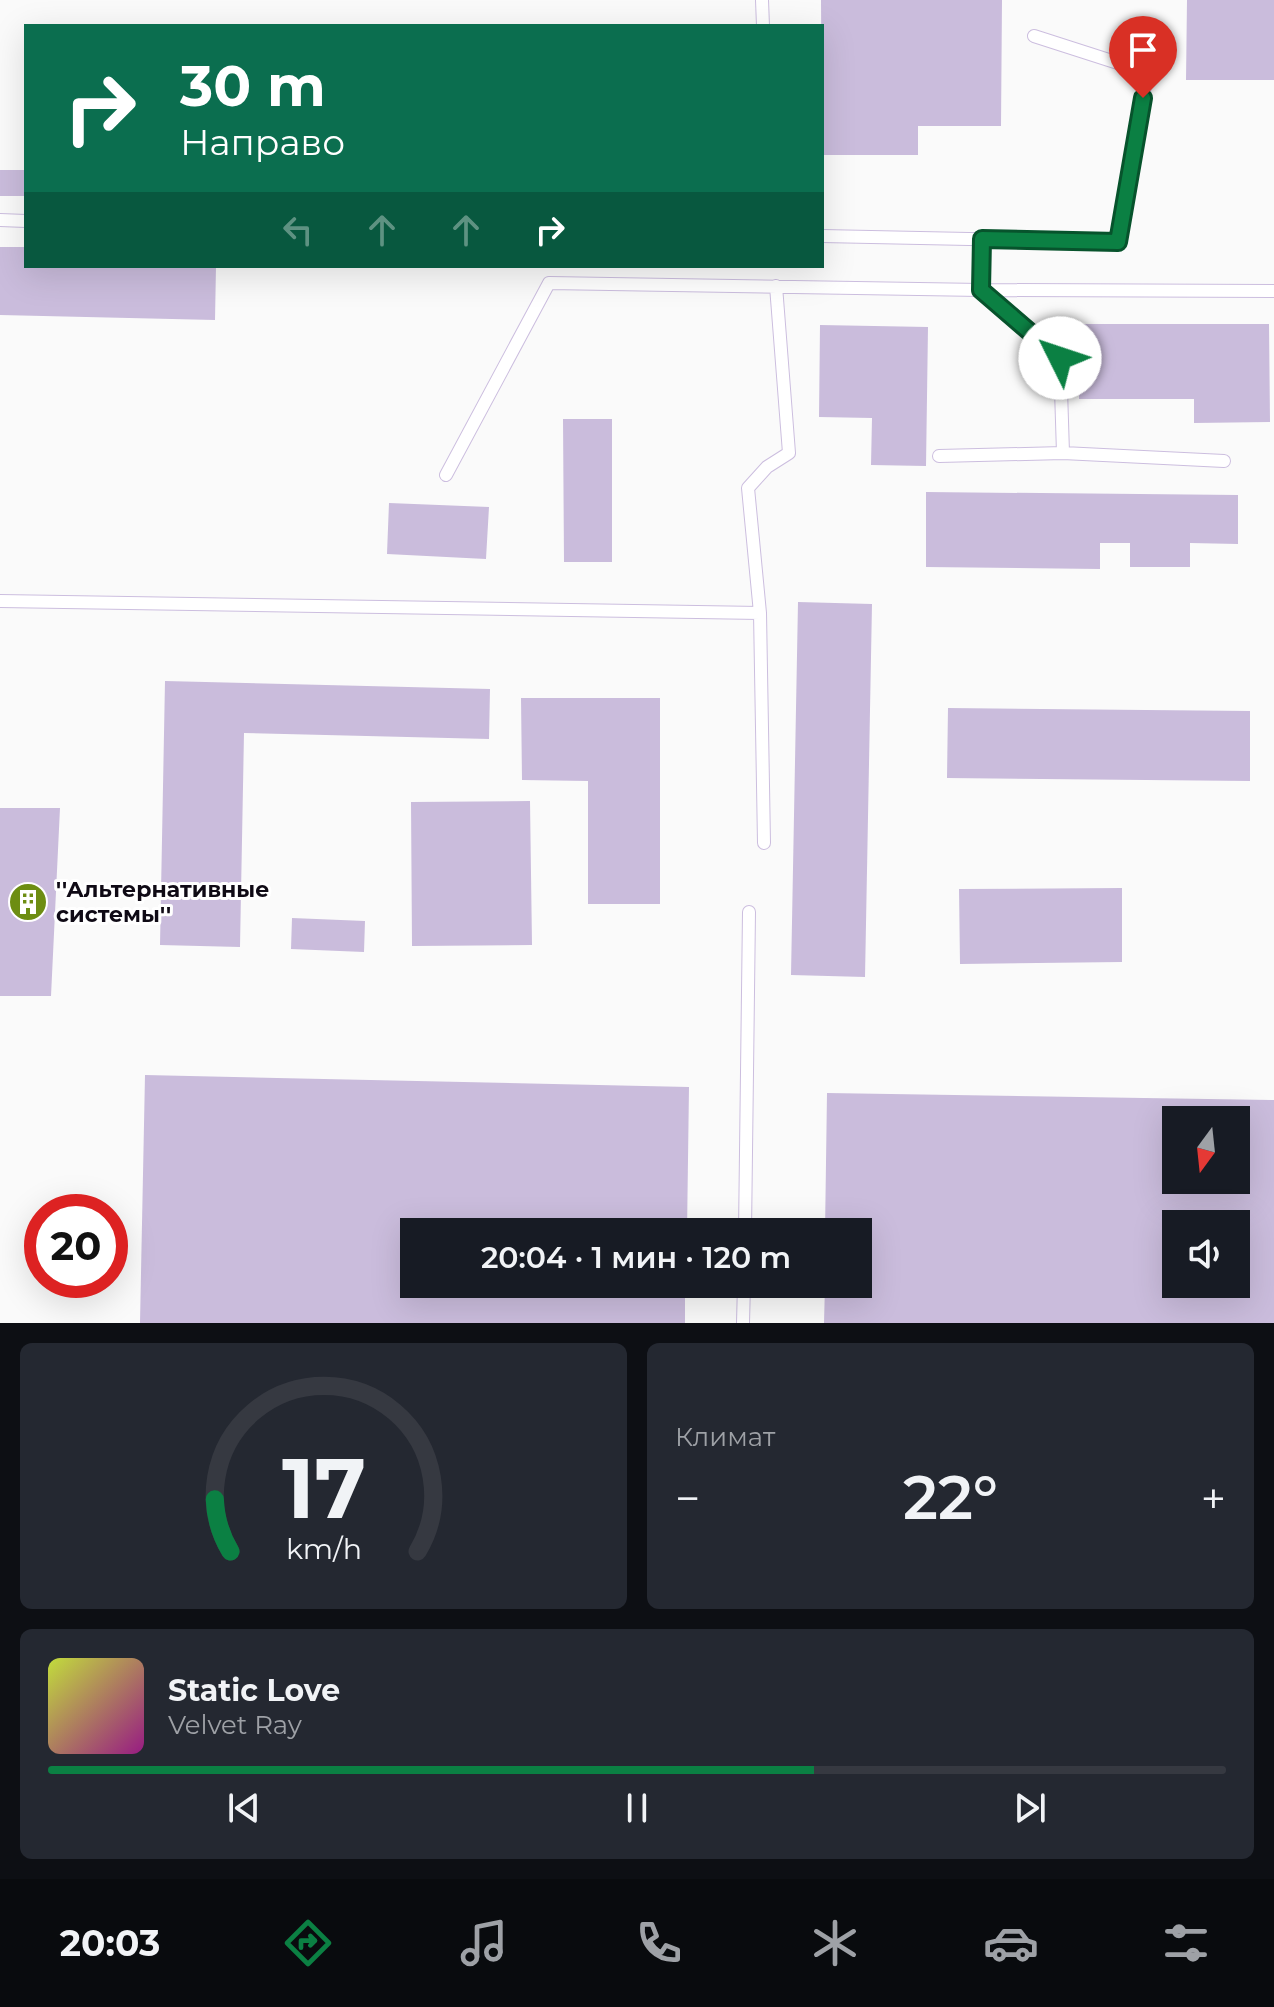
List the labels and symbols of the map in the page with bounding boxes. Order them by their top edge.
pin [1109,16,1177,98]
position arrow [1018,316,1102,400]
place label: ''Альтернативные системы'' [56,876,269,928]
building icon: ''Альтернативные системы'' [7,881,49,923]
north arrow [1162,1106,1250,1194]
speed limit sign: 20 [24,1194,128,1298]

